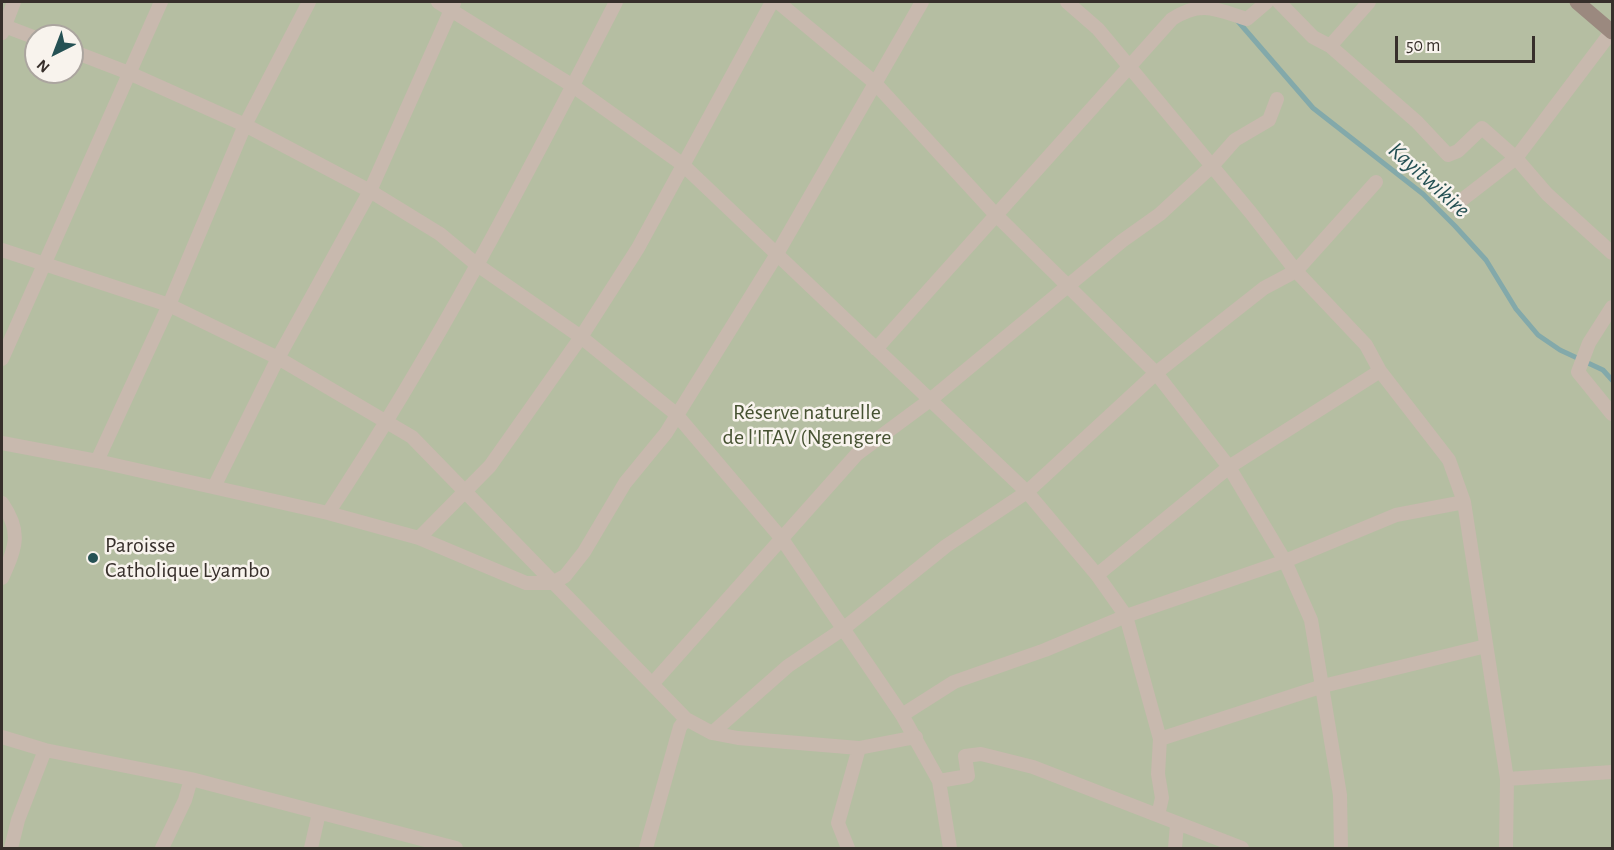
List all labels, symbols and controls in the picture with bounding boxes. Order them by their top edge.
north arrow [24,24,84,84]
scale bar [1398,24,1538,62]
text: 50 m [1406,37,1440,55]
text: N [34,56,53,76]
water label: Kayitwikire [1382,136,1476,224]
park label: Réserve naturelle de l'ITAV (Ngengere [723,399,891,451]
place label: Paroisse Catholique Lyambo [105,532,270,584]
marker: Paroisse Catholique Lyambo [86,551,100,565]

